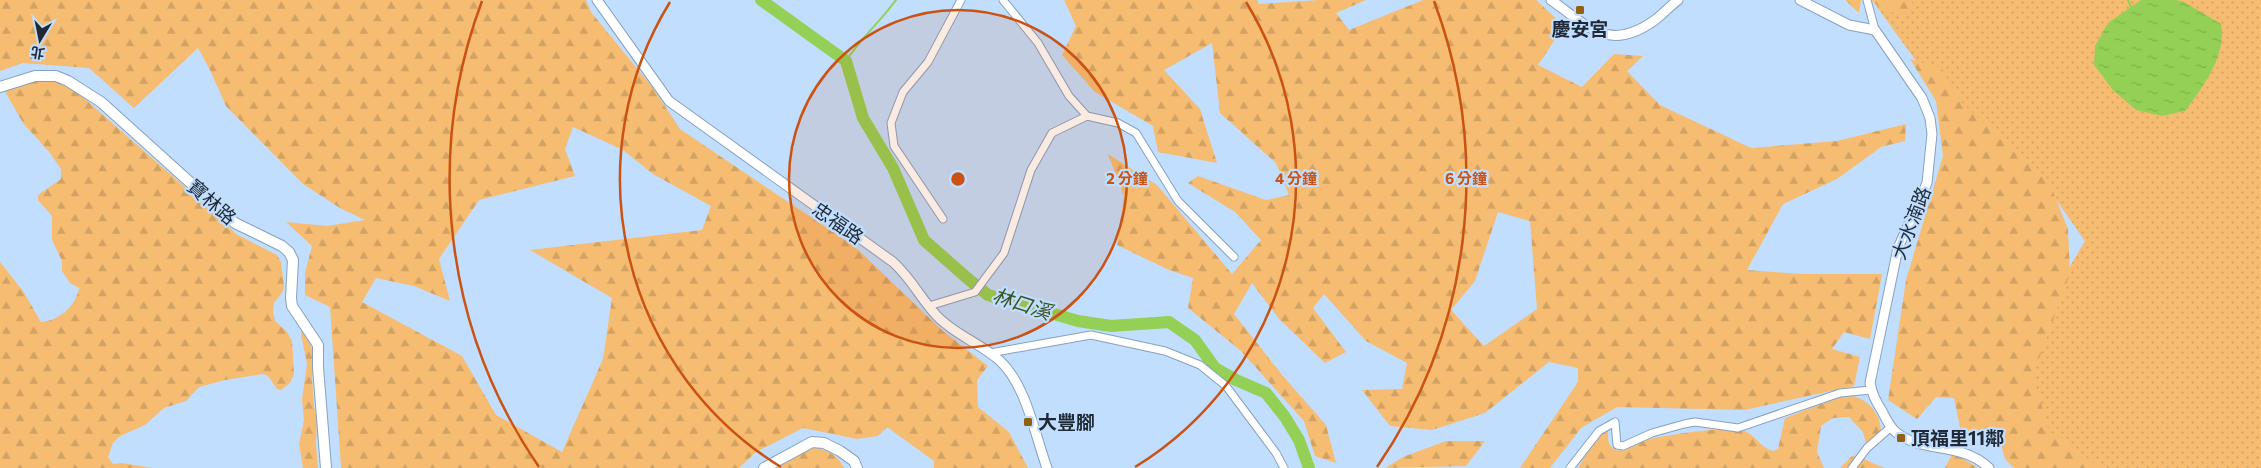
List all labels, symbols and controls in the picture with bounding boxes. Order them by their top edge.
marker: 慶安宮 [1574,4,1586,16]
north arrow [15,15,65,65]
place label: 慶安宮 [1551,17,1609,40]
text: 北 [29,44,46,63]
text: 2 分鐘 [1106,169,1148,187]
text: 4 分鐘 [1275,169,1317,187]
text: 6 分鐘 [1445,169,1487,187]
centre of rings [949,170,967,188]
street label: 寶林路 [183,174,241,229]
street label: 大水湳路 [1886,183,1935,262]
street label: 忠福路 [808,197,868,248]
water label: 林口溪 [990,282,1057,325]
place label: 大豐腳 [1038,410,1095,433]
marker: 大豐腳 [1022,416,1034,428]
place label: 頂福里11鄰 [1911,426,2004,449]
marker: 頂福里11鄰 [1895,432,1907,444]

